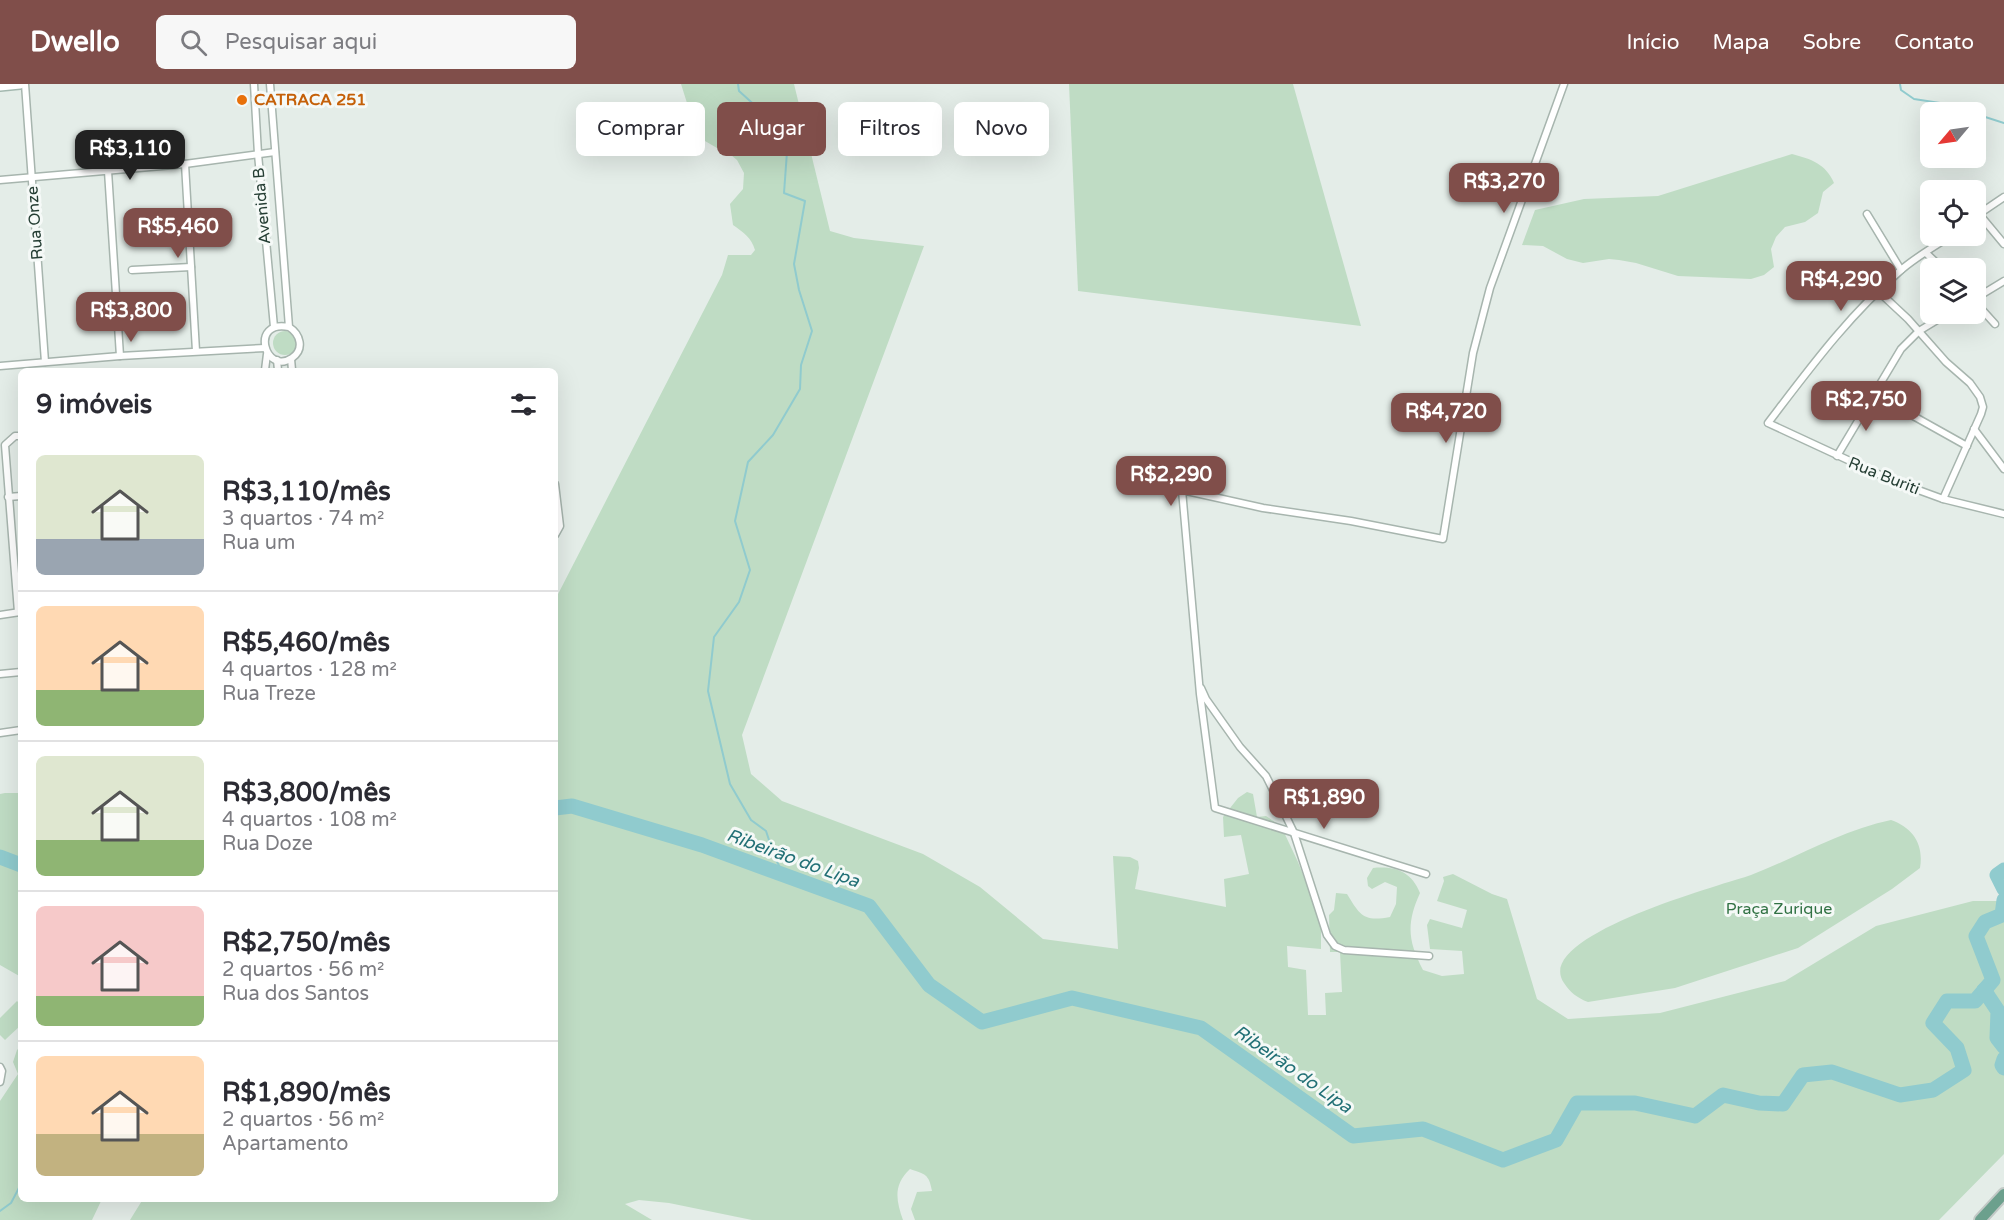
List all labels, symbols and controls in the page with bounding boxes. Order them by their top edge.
search box [156,15,576,69]
text: Dwello [30,25,120,59]
icon: search [177,26,210,59]
text: Pesquisar aqui [225,29,377,55]
text: Início [1627,30,1679,55]
text: Mapa [1712,30,1770,55]
text: Sobre [1803,30,1861,55]
text: Contato [1894,30,1974,55]
place label: CATRACA 251 [254,90,366,110]
marker: CATRACA 251 [235,93,249,107]
chip: Comprar [576,102,705,156]
chip: Alugar [717,102,826,156]
chip: Filtros [838,102,942,156]
chip: Novo [954,102,1049,156]
north arrow [1920,102,1986,168]
map controls [1920,102,1986,324]
pin: R$3,110 [75,130,185,181]
text: R$3,110 [89,137,171,161]
pin: R$3,270 [1449,163,1559,214]
street label: Avenida B [249,167,275,245]
text: R$3,270 [1463,170,1545,194]
button: locate [1920,180,1986,246]
street label: Rua Onze [22,185,48,261]
pin: R$5,460 [123,208,233,259]
text: R$5,460 [137,215,219,239]
button: layers [1920,258,1986,324]
pin: R$4,290 [1786,261,1896,312]
text: R$4,290 [1800,268,1882,292]
pin: R$3,800 [76,292,186,343]
text: R$3,800 [90,299,172,323]
pin: R$2,750 [1811,381,1921,432]
icon: filters [507,388,540,421]
text: R$2,750 [1825,388,1907,412]
text: 9 imóveis [36,389,152,420]
pin: R$4,720 [1391,393,1501,444]
text: R$4,720 [1405,400,1487,424]
street label: Rua Buriti [1845,453,1923,499]
pin: R$2,290 [1116,456,1226,507]
text: R$2,290 [1130,463,1212,487]
text: R$3,110/mês [222,476,391,507]
icon: home [84,479,156,551]
text: 3 quartos · 74 m² [222,507,384,531]
text: Rua um [222,531,295,555]
text: R$5,460/mês [222,627,390,658]
icon: home [84,630,156,702]
text: 4 quartos · 128 m² [222,658,397,682]
text: Rua Treze [222,682,316,706]
text: R$3,800/mês [222,777,391,808]
pin: R$1,890 [1269,779,1379,830]
icon: home [84,780,156,852]
text: R$1,890 [1283,786,1365,810]
text: 4 quartos · 108 m² [222,808,397,832]
water label: Ribeirão do Lipa [724,824,863,892]
text: Rua Doze [222,832,313,856]
park label: Praça Zurique [1726,899,1832,919]
text: R$2,750/mês [222,927,391,958]
icon: home [84,930,156,1002]
text: 2 quartos · 56 m² [222,958,384,982]
text: Rua dos Santos [222,982,369,1006]
water label: Ribeirão do Lipa [1230,1020,1357,1118]
text: R$1,890/mês [222,1077,391,1108]
icon: home [84,1080,156,1152]
text: 2 quartos · 56 m² [222,1108,384,1132]
text: Apartamento [222,1132,348,1156]

